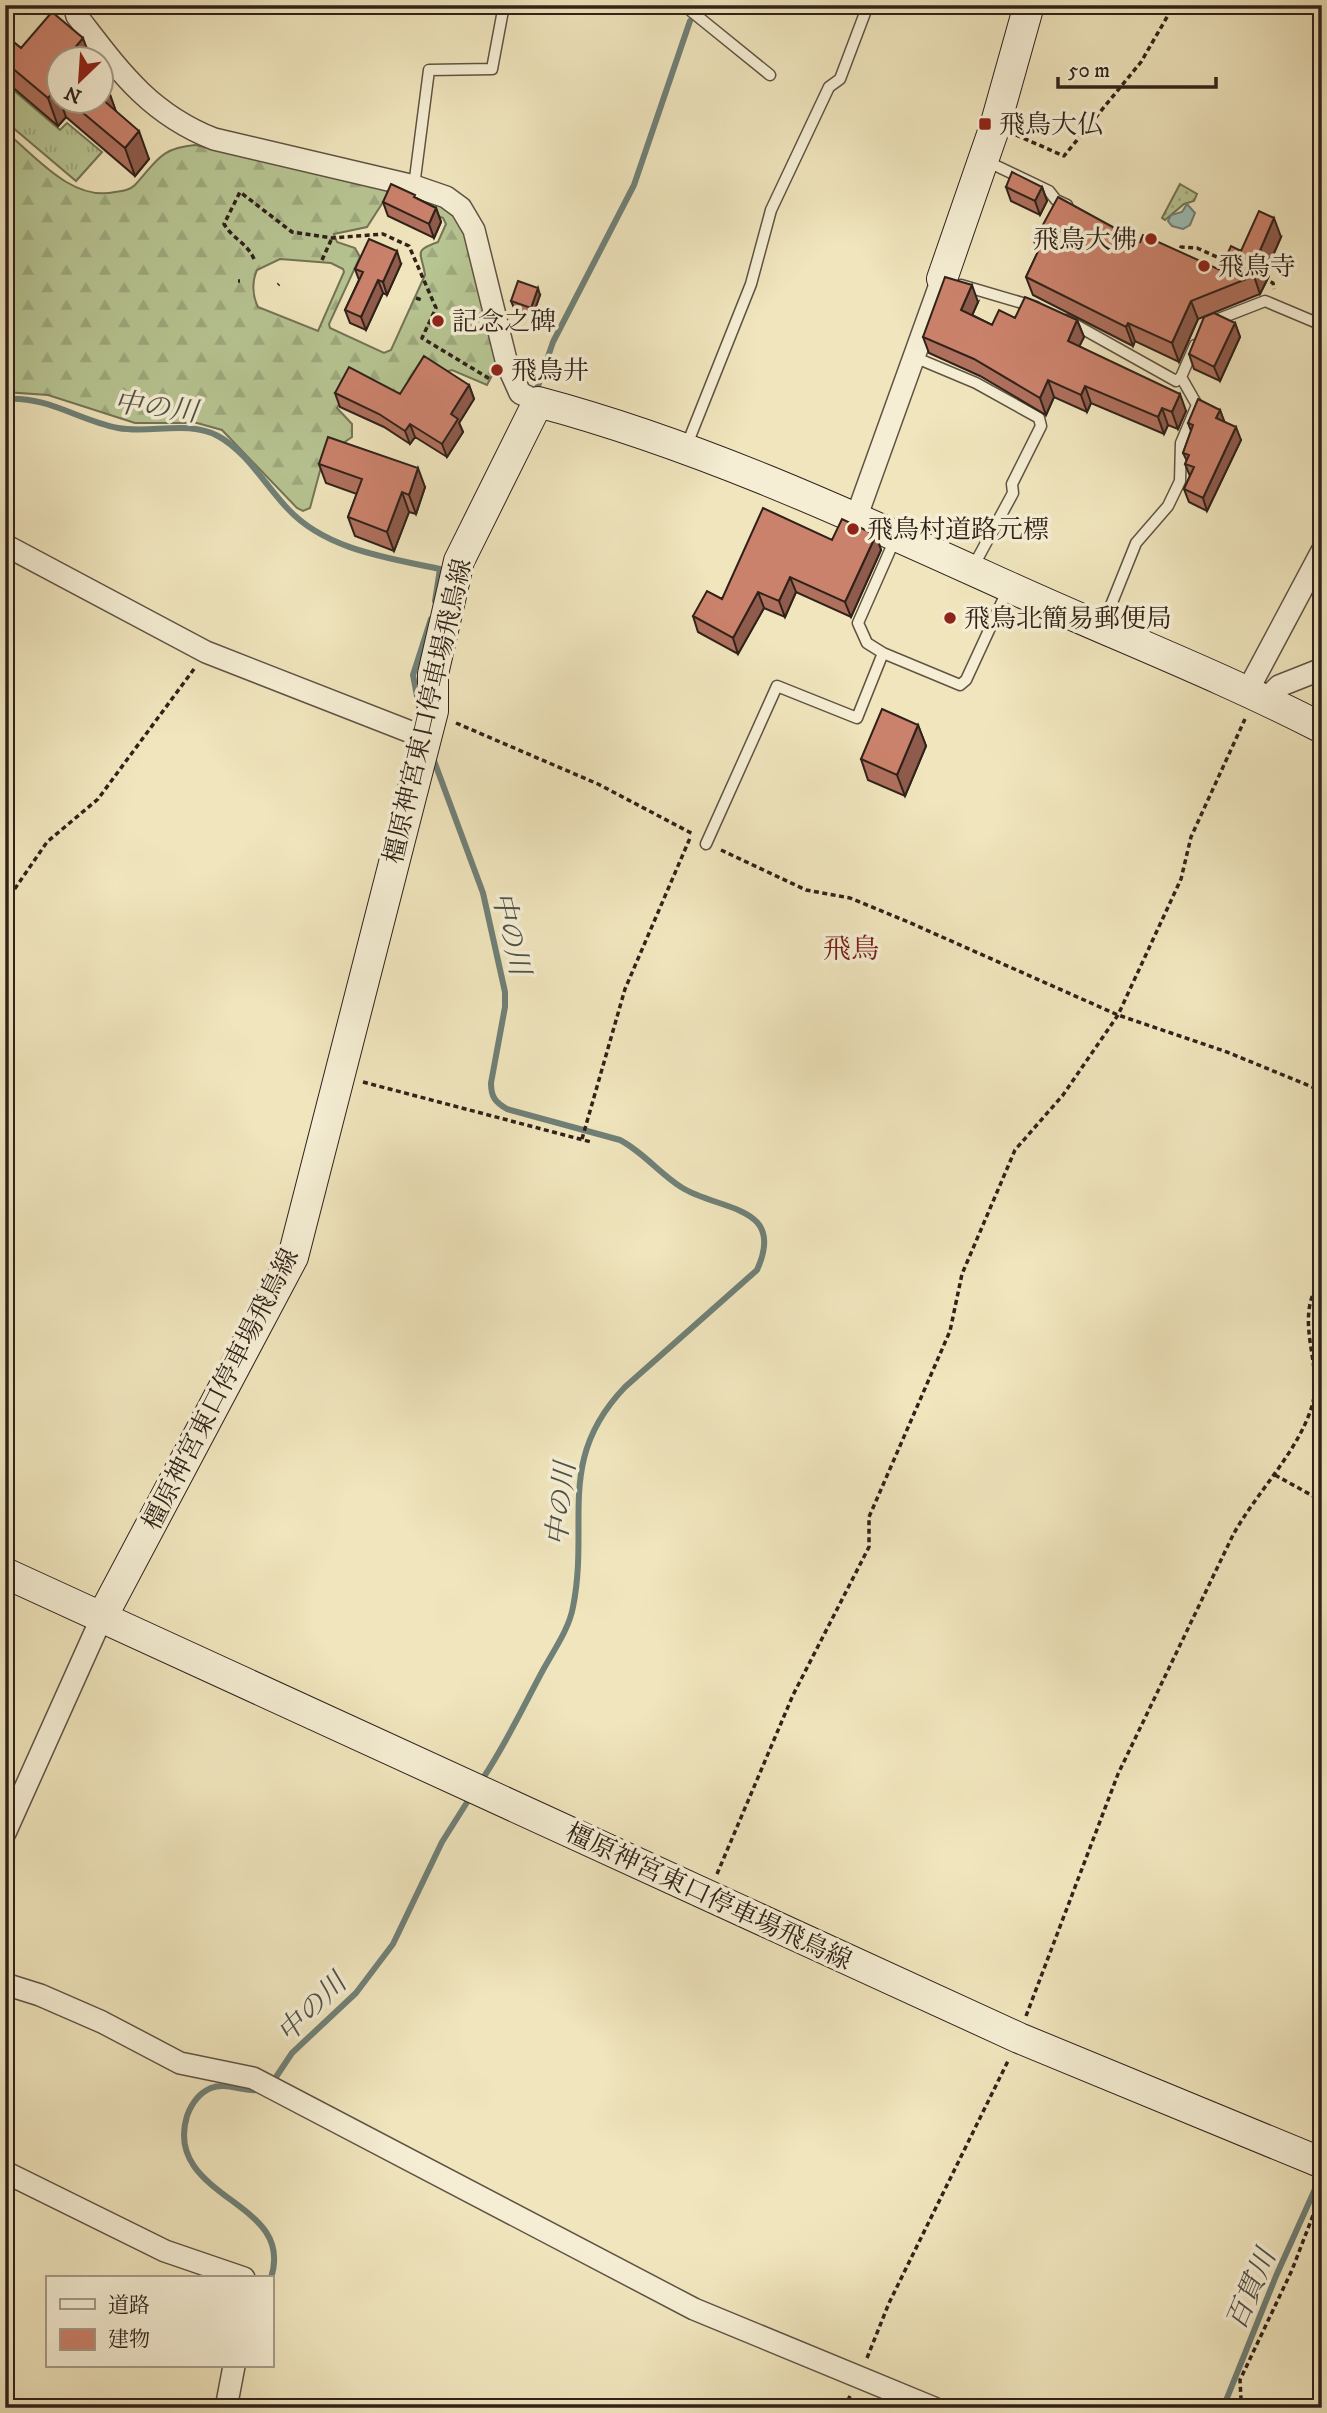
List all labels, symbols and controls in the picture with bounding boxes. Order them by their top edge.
north arrow [46,46,116,116]
scale bar [1058,46,1215,90]
text: 50 m [1068,58,1110,84]
text: N [61,80,85,108]
place label: 飛鳥大仏 [999,109,1103,142]
marker: 飛鳥大仏 [977,116,993,132]
place label: 飛鳥大佛 [1033,224,1137,257]
marker: 飛鳥大佛 [1143,231,1159,247]
place label: 飛鳥寺 [1218,251,1296,284]
marker: 飛鳥寺 [1196,258,1212,274]
place label: 記念之碑 [452,306,556,339]
marker: 記念之碑 [430,313,446,329]
place label: 飛鳥井 [511,355,589,388]
marker: 飛鳥井 [489,362,505,378]
water label: 中の川 [112,385,203,430]
place label: 飛鳥村道路元標 [867,514,1049,547]
marker: 飛鳥村道路元標 [845,521,861,537]
street label: 橿原神宮東口停車場飛鳥線 [377,556,480,867]
place label: 飛鳥北簡易郵便局 [964,603,1172,636]
marker: 飛鳥北簡易郵便局 [942,610,958,626]
water label: 中の川 [484,888,538,981]
district label: 飛鳥 [823,932,879,967]
street label: 橿原神宮東口停車場飛鳥線 [136,1243,307,1536]
water label: 中の川 [540,1458,584,1548]
street label: 橿原神宮東口停車場飛鳥線 [560,1816,857,1978]
water label: 中の川 [270,1964,356,2050]
water label: 百貫川 [1219,2241,1285,2335]
legend [46,2276,273,2368]
text: 道路 [108,2293,150,2319]
text: 建物 [108,2327,150,2353]

